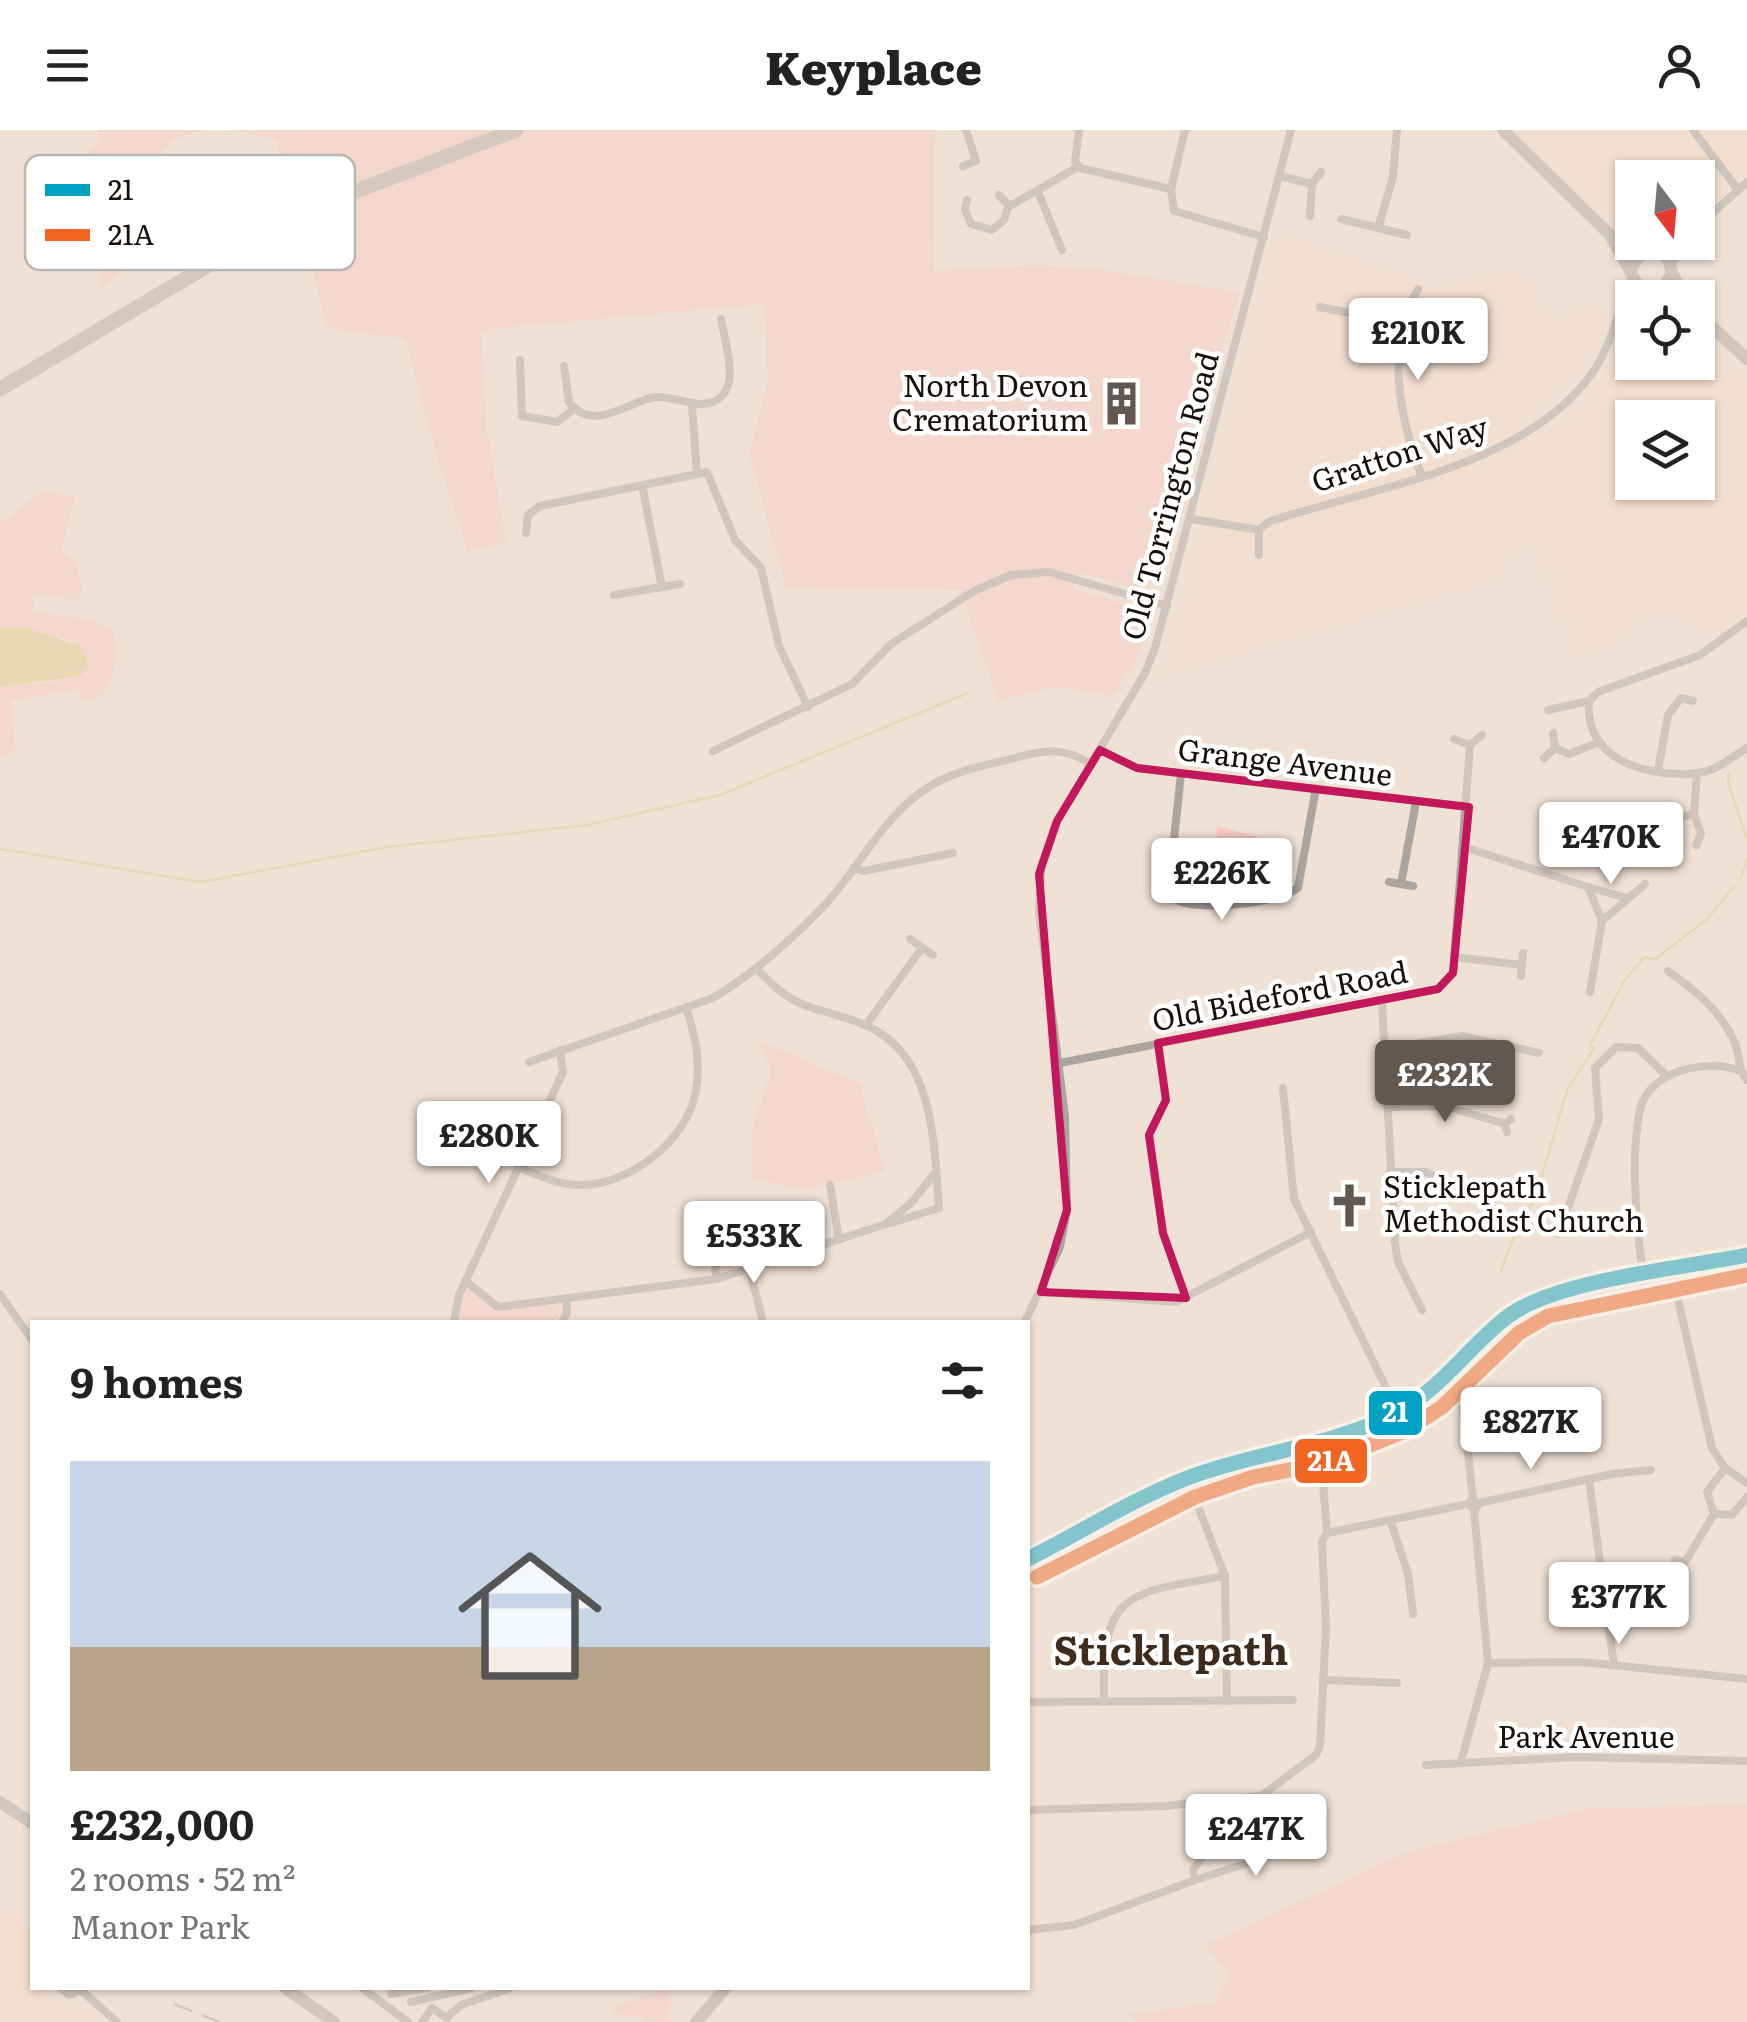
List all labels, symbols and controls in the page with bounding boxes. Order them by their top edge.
text: Keyplace [765,32,982,99]
icon: menu [40,38,95,93]
icon: person [1652,38,1707,93]
legend [25,155,355,270]
north arrow [1615,160,1715,260]
map controls [1615,160,1715,500]
text: 21 [108,167,134,209]
text: 21A [108,212,155,254]
button: locate [1615,280,1715,380]
pin: £210K [1348,298,1488,383]
text: £210K [1371,306,1465,354]
street label: Old Torrington Road [1108,346,1228,644]
place label: North Devon Crematorium [892,362,1088,440]
building icon: North Devon Crematorium [1097,380,1145,428]
button: layers [1615,400,1715,500]
street label: Gratton Way [1305,403,1494,501]
street label: Grange Avenue [1176,725,1395,795]
pin: £470K [1541,802,1681,887]
text: £470K [1561,810,1661,858]
pin: £226K [1152,838,1292,923]
text: £226K [1173,846,1271,894]
street label: Old Bideford Road [1148,948,1411,1040]
pin: £232K [1375,1040,1515,1125]
text: £232K [1397,1048,1493,1096]
pin: £280K [419,1101,559,1186]
text: £280K [439,1109,539,1157]
place label: Sticklepath Methodist Church [1383,1163,1644,1241]
church icon: Sticklepath Methodist Church [1326,1181,1374,1229]
pin: £533K [684,1201,824,1286]
text: £533K [706,1209,802,1257]
text: 9 homes [70,1349,243,1411]
icon: filters [935,1353,990,1408]
pin: £827K [1461,1387,1601,1472]
line badge: 21 [1367,1389,1424,1437]
text: 21 [1382,1389,1409,1431]
text: £827K [1482,1395,1580,1443]
line badge: 21A [1293,1437,1369,1485]
text: 21A [1307,1438,1355,1480]
icon: home [440,1526,620,1706]
pin: £377K [1549,1562,1689,1647]
text: £377K [1571,1570,1667,1618]
district label: Sticklepath [1054,1618,1288,1677]
street label: Park Avenue [1497,1713,1675,1757]
text: £232,000 [70,1791,254,1853]
pin: £247K [1186,1794,1326,1879]
text: £247K [1207,1802,1305,1850]
text: 2 rooms · 52 m² [70,1853,296,1901]
text: Manor Park [70,1901,250,1949]

